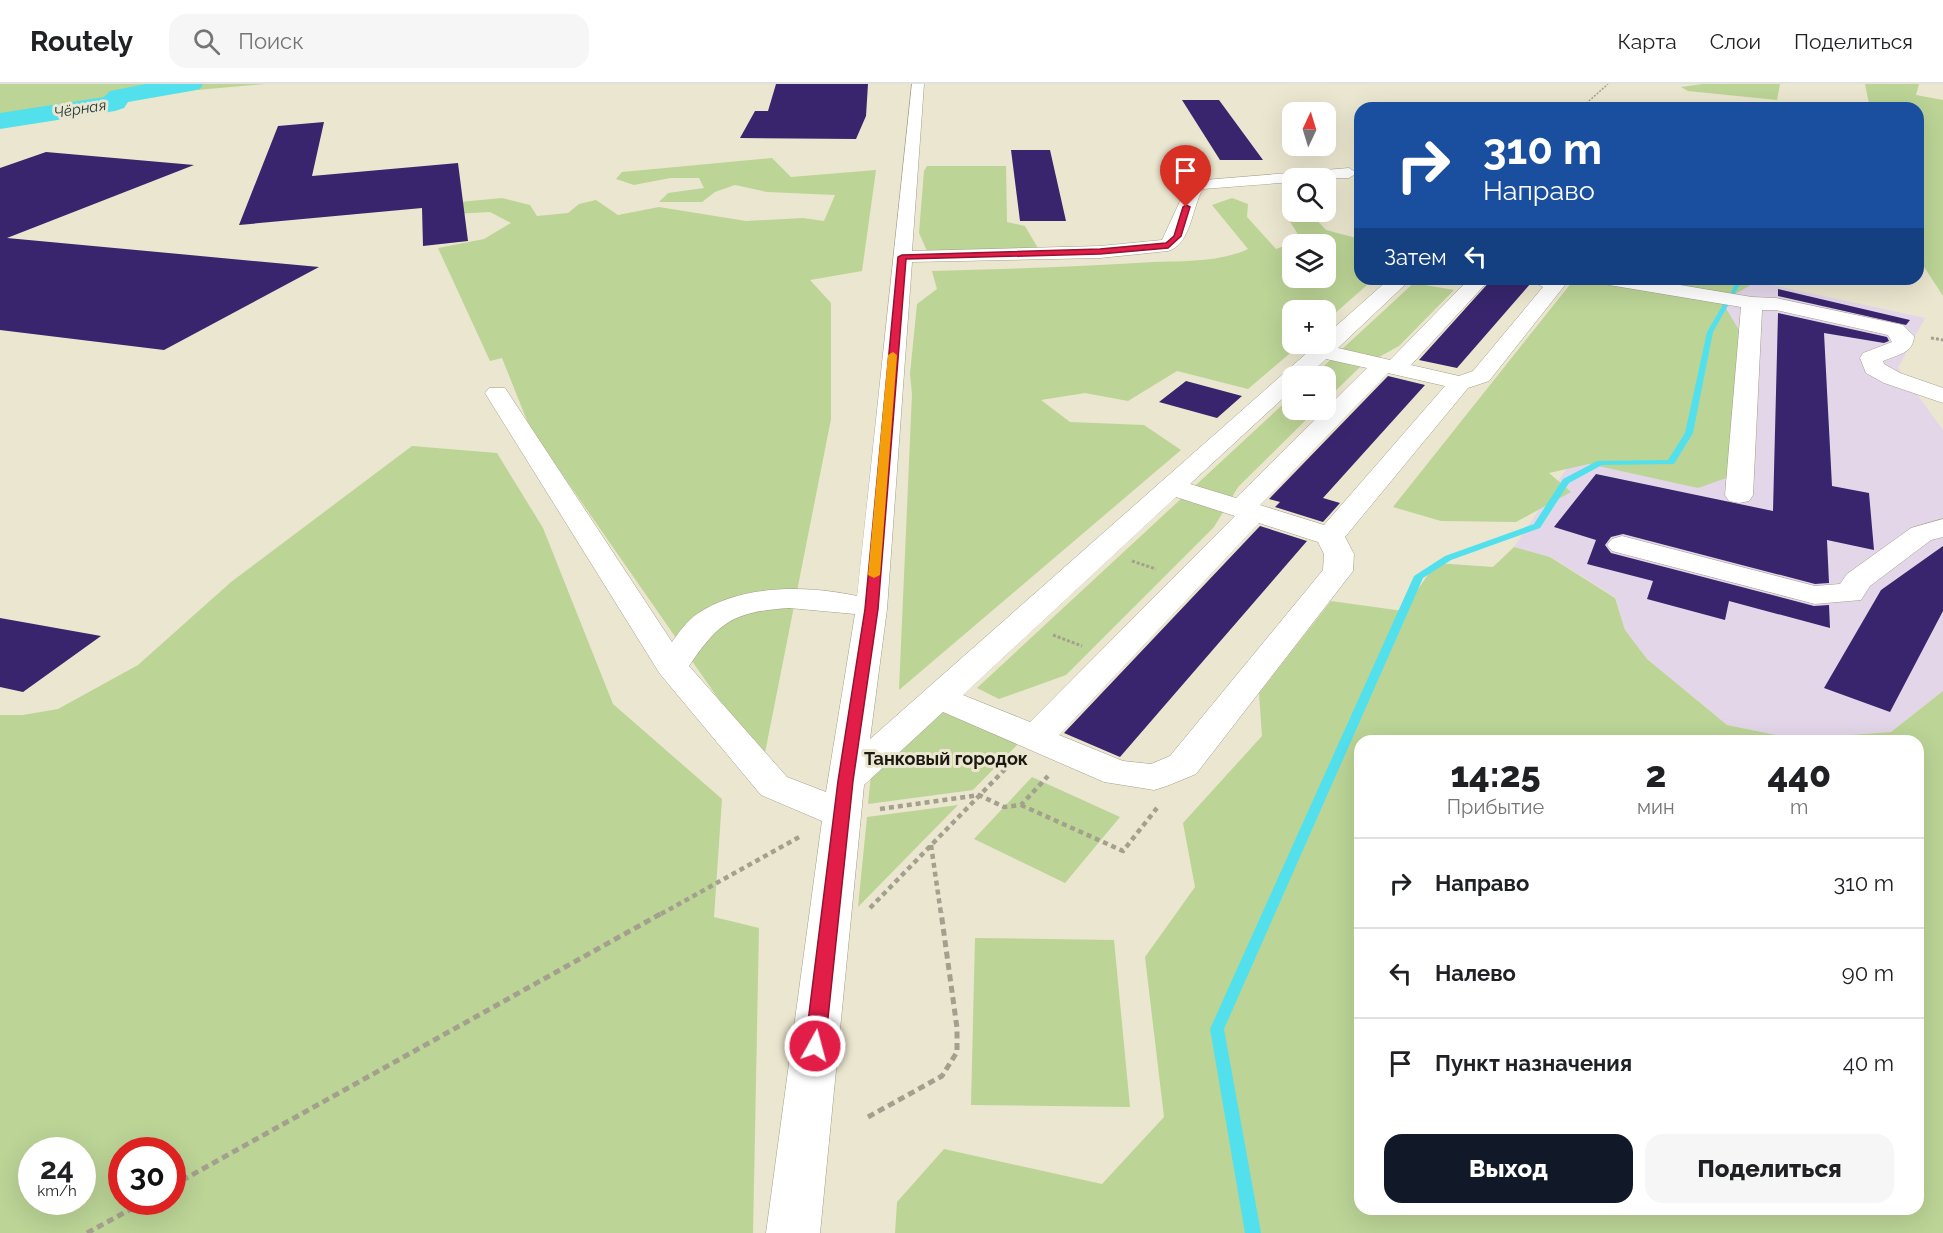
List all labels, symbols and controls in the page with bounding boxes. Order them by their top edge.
search box [169,14,589,68]
text: Routely [30,25,133,58]
icon: search [190,25,223,58]
text: Поиск [238,28,304,54]
text: Карта [1618,29,1677,54]
text: Слои [1710,29,1761,54]
text: Поделиться [1794,29,1913,54]
water label: Чёрная [52,96,108,122]
north arrow [1282,102,1336,156]
map controls [1282,102,1336,420]
text: 310 m [1483,125,1602,174]
icon: right [1384,126,1462,204]
pin [1160,145,1211,207]
icon: arrive [1169,154,1202,187]
button: search [1282,168,1336,222]
text: Направо [1483,175,1595,206]
button: layers [1282,234,1336,288]
icon: left [1459,240,1492,273]
text: Затем [1384,244,1447,270]
button: + [1282,300,1336,354]
button: − [1282,366,1336,420]
district label: Танковый городок [864,748,1028,769]
text: 14:25 [1450,753,1541,795]
text: 2 [1645,753,1666,795]
text: 440 [1767,753,1831,795]
text: Прибытие [1447,795,1544,819]
text: мин [1637,795,1675,819]
text: m [1790,795,1809,819]
icon: right [1384,867,1417,900]
text: Направо [1435,870,1529,896]
text: 310 m [1834,870,1894,896]
icon: left [1384,957,1417,990]
text: Налево [1435,960,1516,986]
text: 90 m [1842,960,1894,986]
position arrow [783,1014,847,1078]
icon: arrive [1384,1047,1417,1080]
text: Пункт назначения [1435,1050,1632,1076]
text: 40 m [1843,1050,1894,1076]
button: Выход [1384,1134,1633,1203]
button: Поделиться [1645,1134,1894,1203]
speed limit sign: 30 [108,1137,186,1215]
text: 24 [40,1151,74,1186]
text: km/h [37,1182,77,1200]

